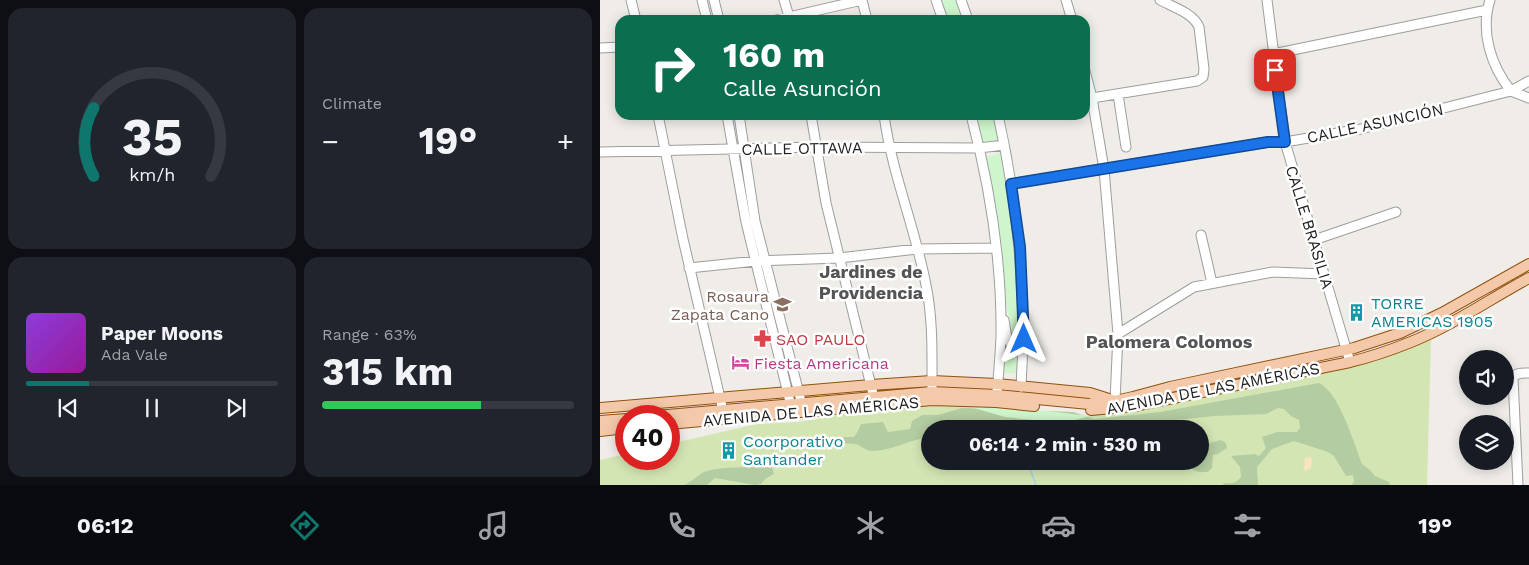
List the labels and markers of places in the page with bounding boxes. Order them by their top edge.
pin [1254,49,1296,91]
place label: Rosaura Zapata Cano [671,287,769,324]
place label: TORRE AMERICAS 1905 [1371,294,1493,331]
school or university icon: Rosaura Zapata Cano [773,295,793,315]
building icon: TORRE AMERICAS 1905 [1347,302,1367,322]
pharmacy icon: SAO PAULO [752,329,772,349]
place label: SAO PAULO [776,330,865,349]
hotel icon: Fiesta Americana [730,353,750,373]
place label: Fiesta Americana [754,354,889,373]
place label: Coorporativo Santander [743,432,843,469]
building icon: Coorporativo Santander [719,440,739,460]

